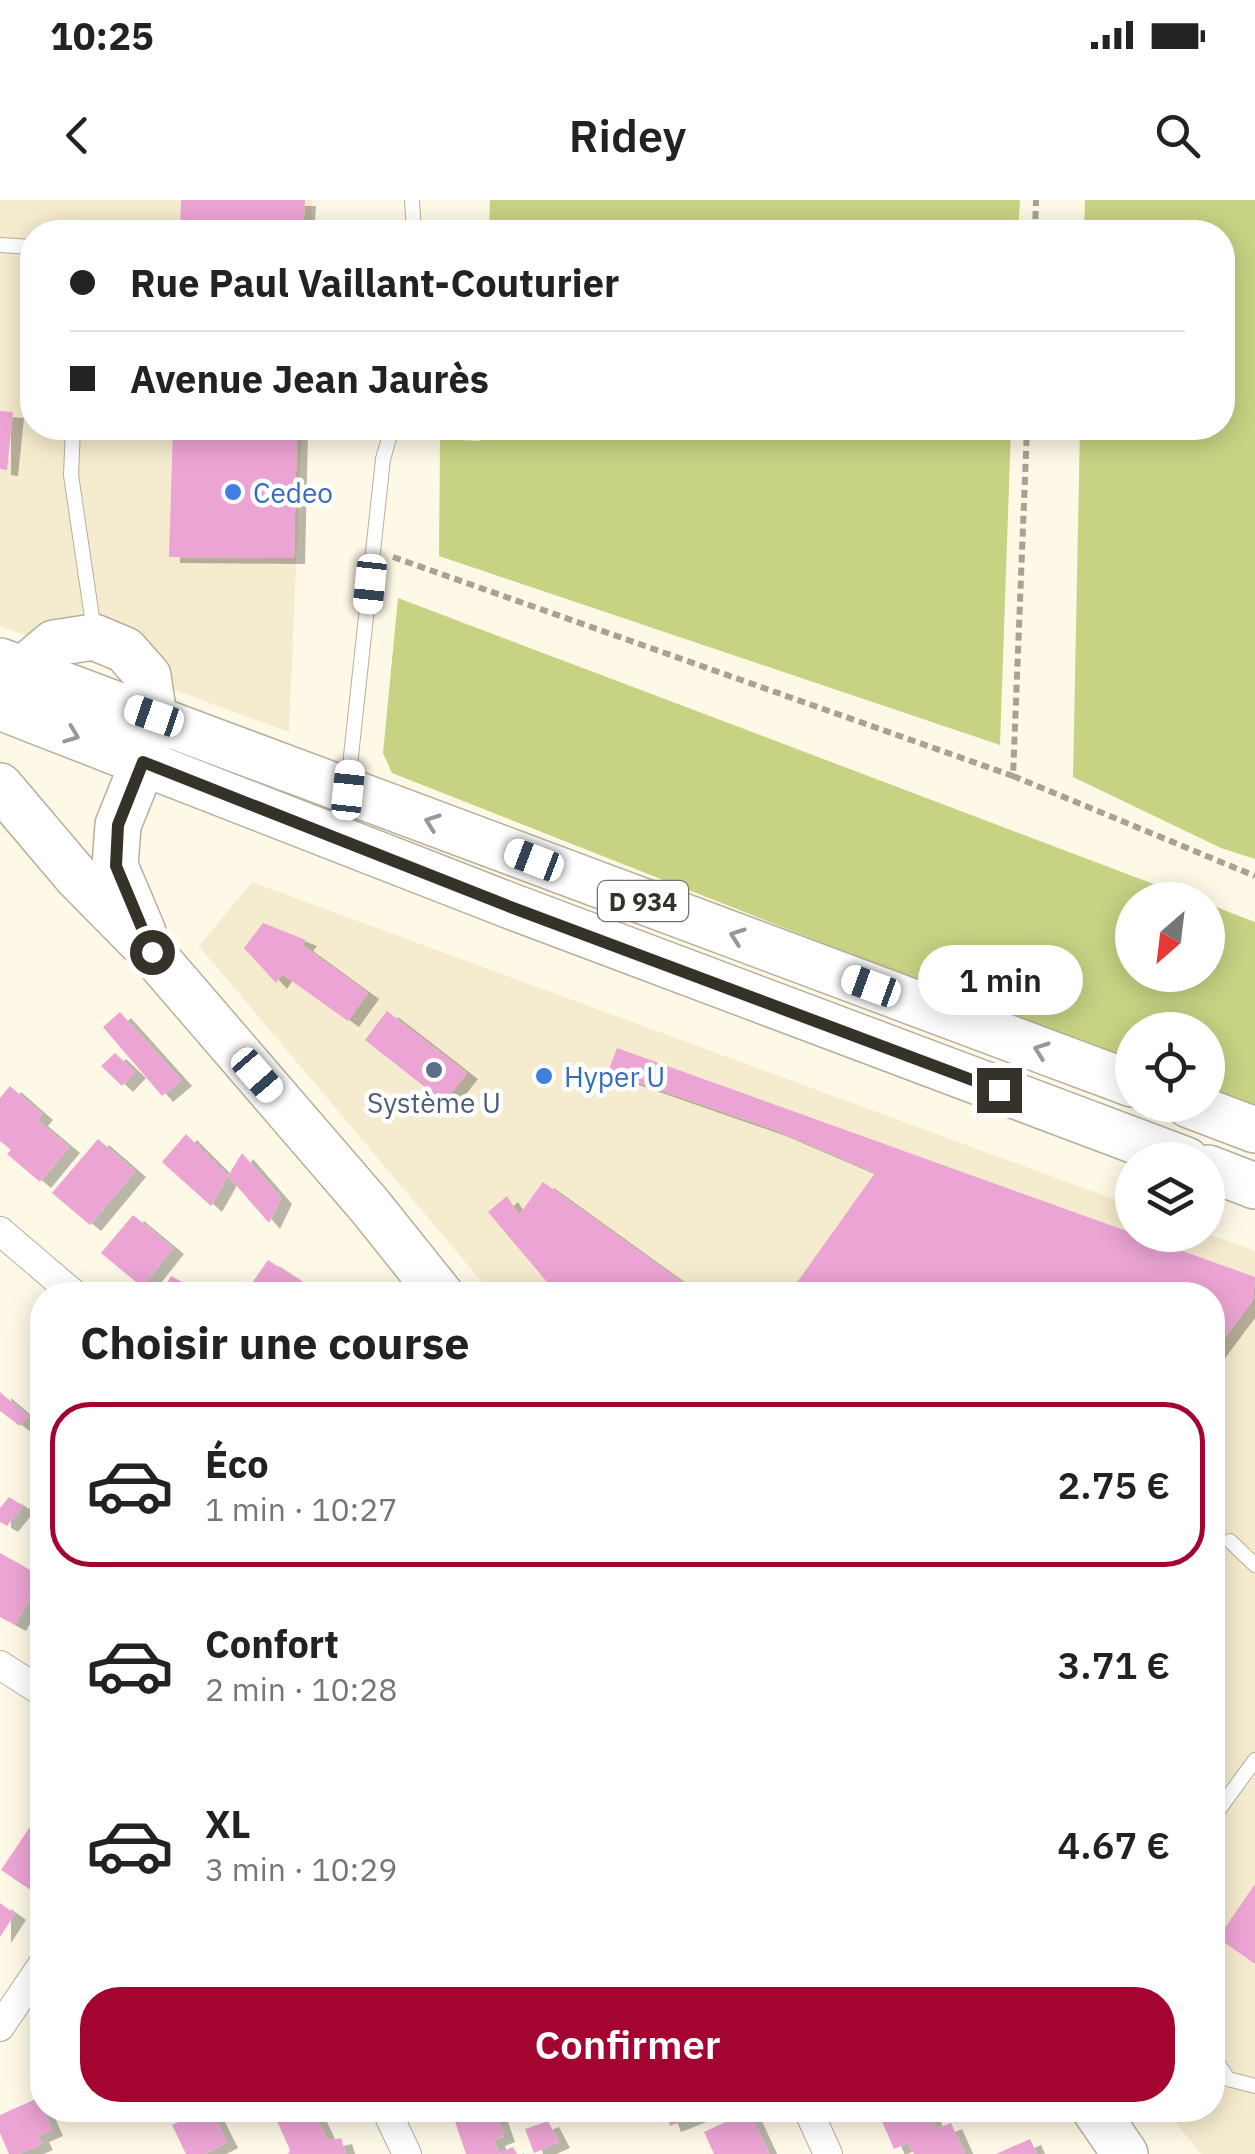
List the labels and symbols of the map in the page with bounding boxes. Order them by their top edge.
place label: Cedeo [253,474,333,511]
marker: Cedeo [222,481,244,503]
car [352,553,388,615]
car [121,692,187,740]
one-way arrow [62,723,79,744]
car [330,759,366,821]
one-way arrow [425,813,442,834]
car [501,835,567,885]
road number: D 934 [598,881,688,921]
north arrow [1115,882,1225,992]
one-way arrow [729,927,746,948]
route start [130,930,175,975]
callout: 1 min [916,945,1082,1015]
car [838,962,904,1010]
one-way arrow [1034,1041,1051,1062]
car [226,1043,288,1107]
place label: Hyper U [564,1058,665,1095]
marker: Système U [423,1059,445,1081]
marker: Hyper U [533,1065,555,1087]
route end [977,1068,1022,1113]
place label: Système U [367,1084,501,1121]

